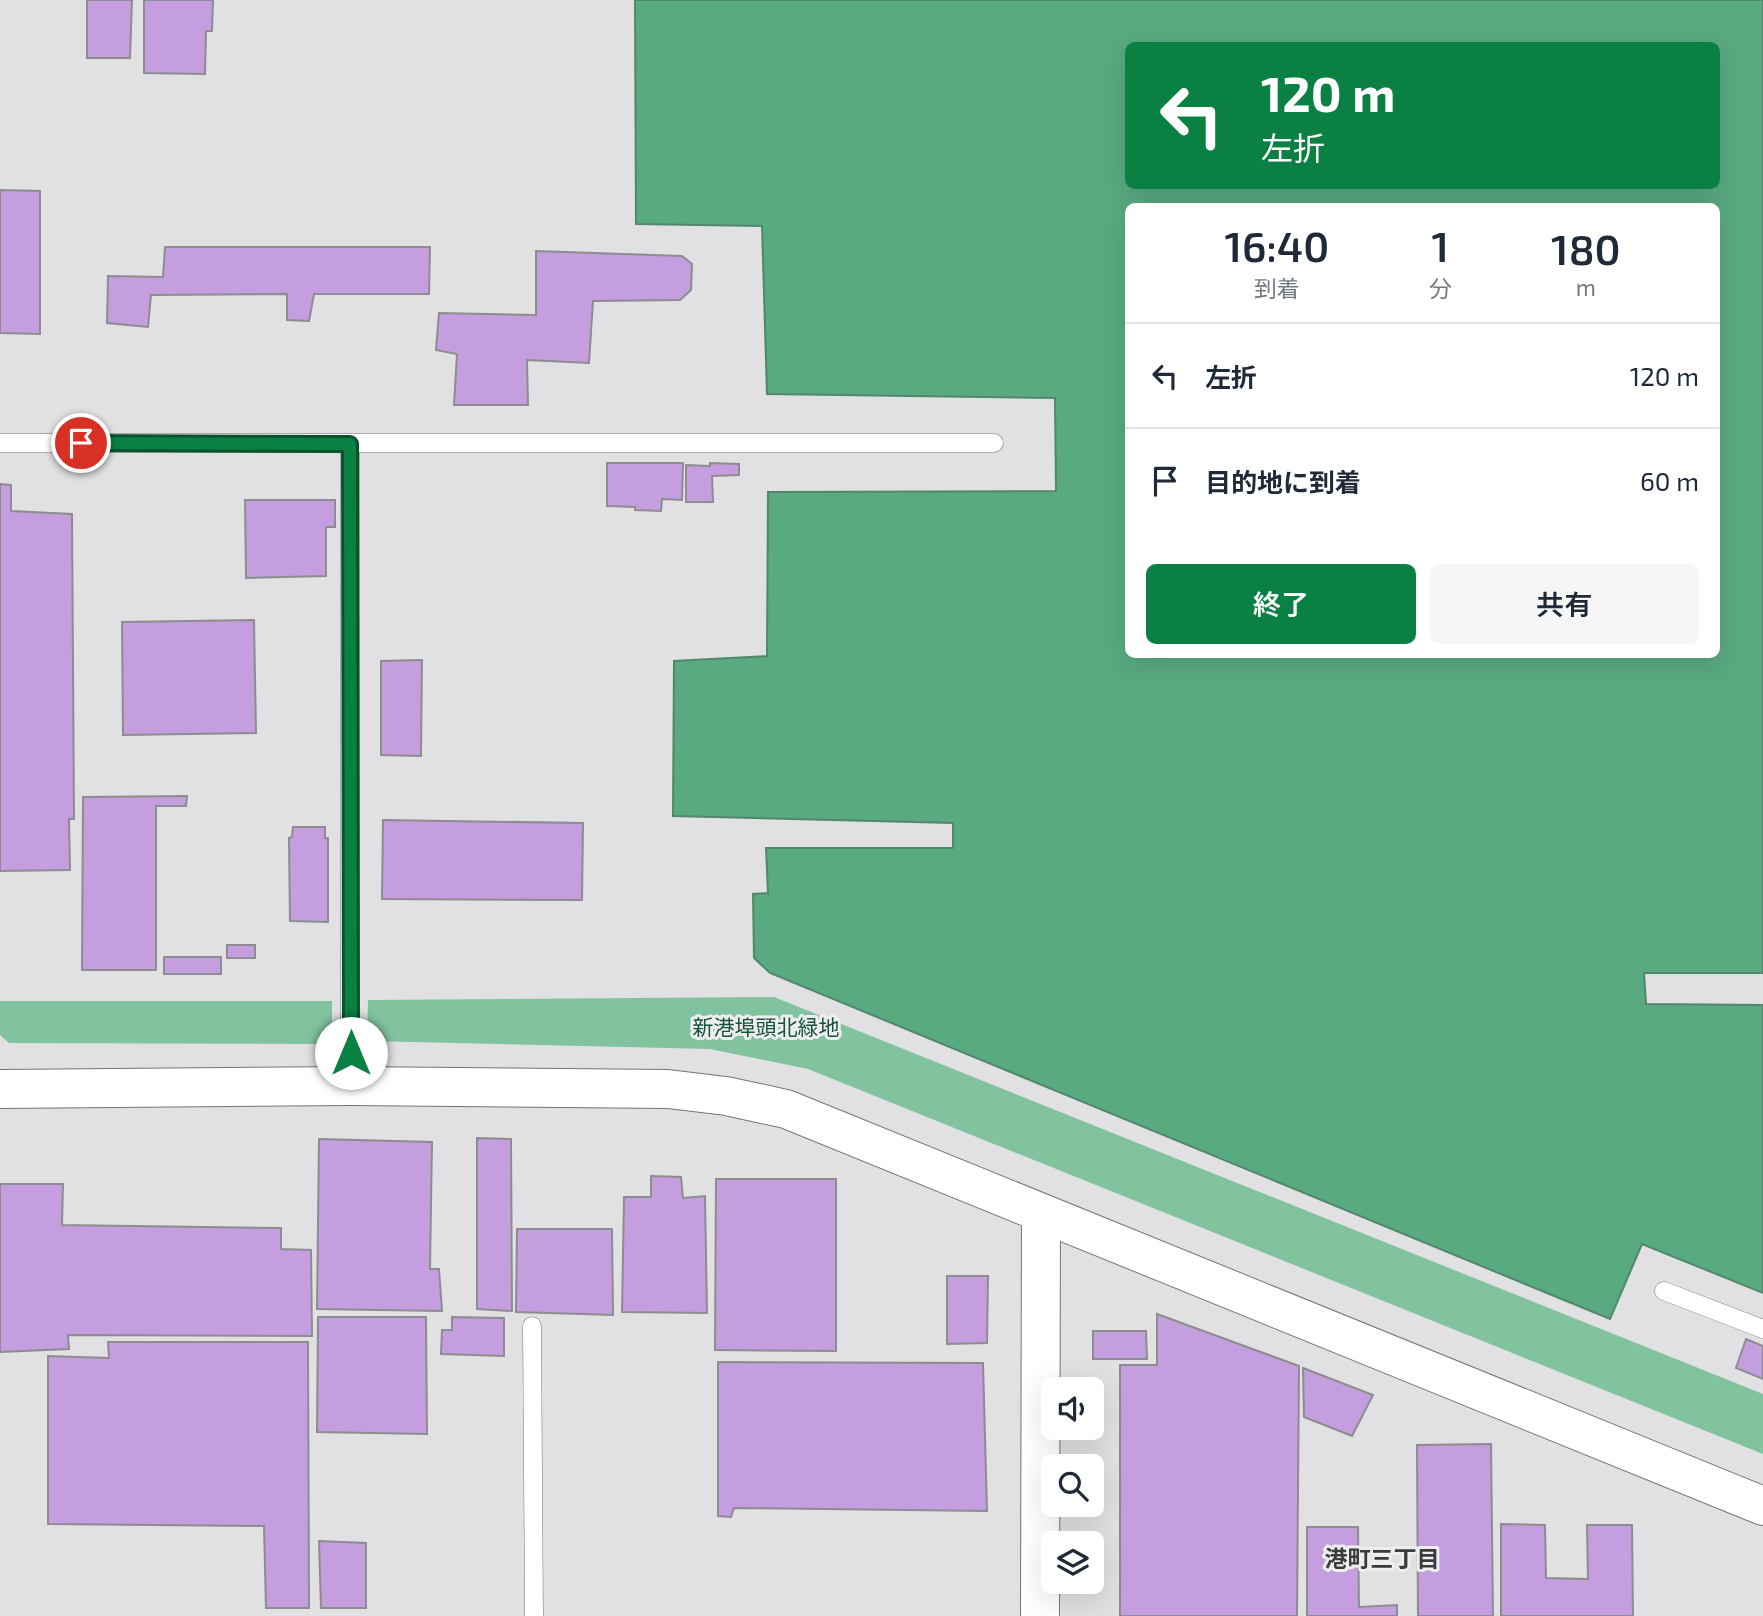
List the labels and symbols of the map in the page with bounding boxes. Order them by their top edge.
pin [51,413,111,473]
park label: 新港埠頭北緑地 [693,1014,840,1039]
position arrow [314,1016,388,1090]
district label: 港町三丁目 [1325,1544,1440,1572]

